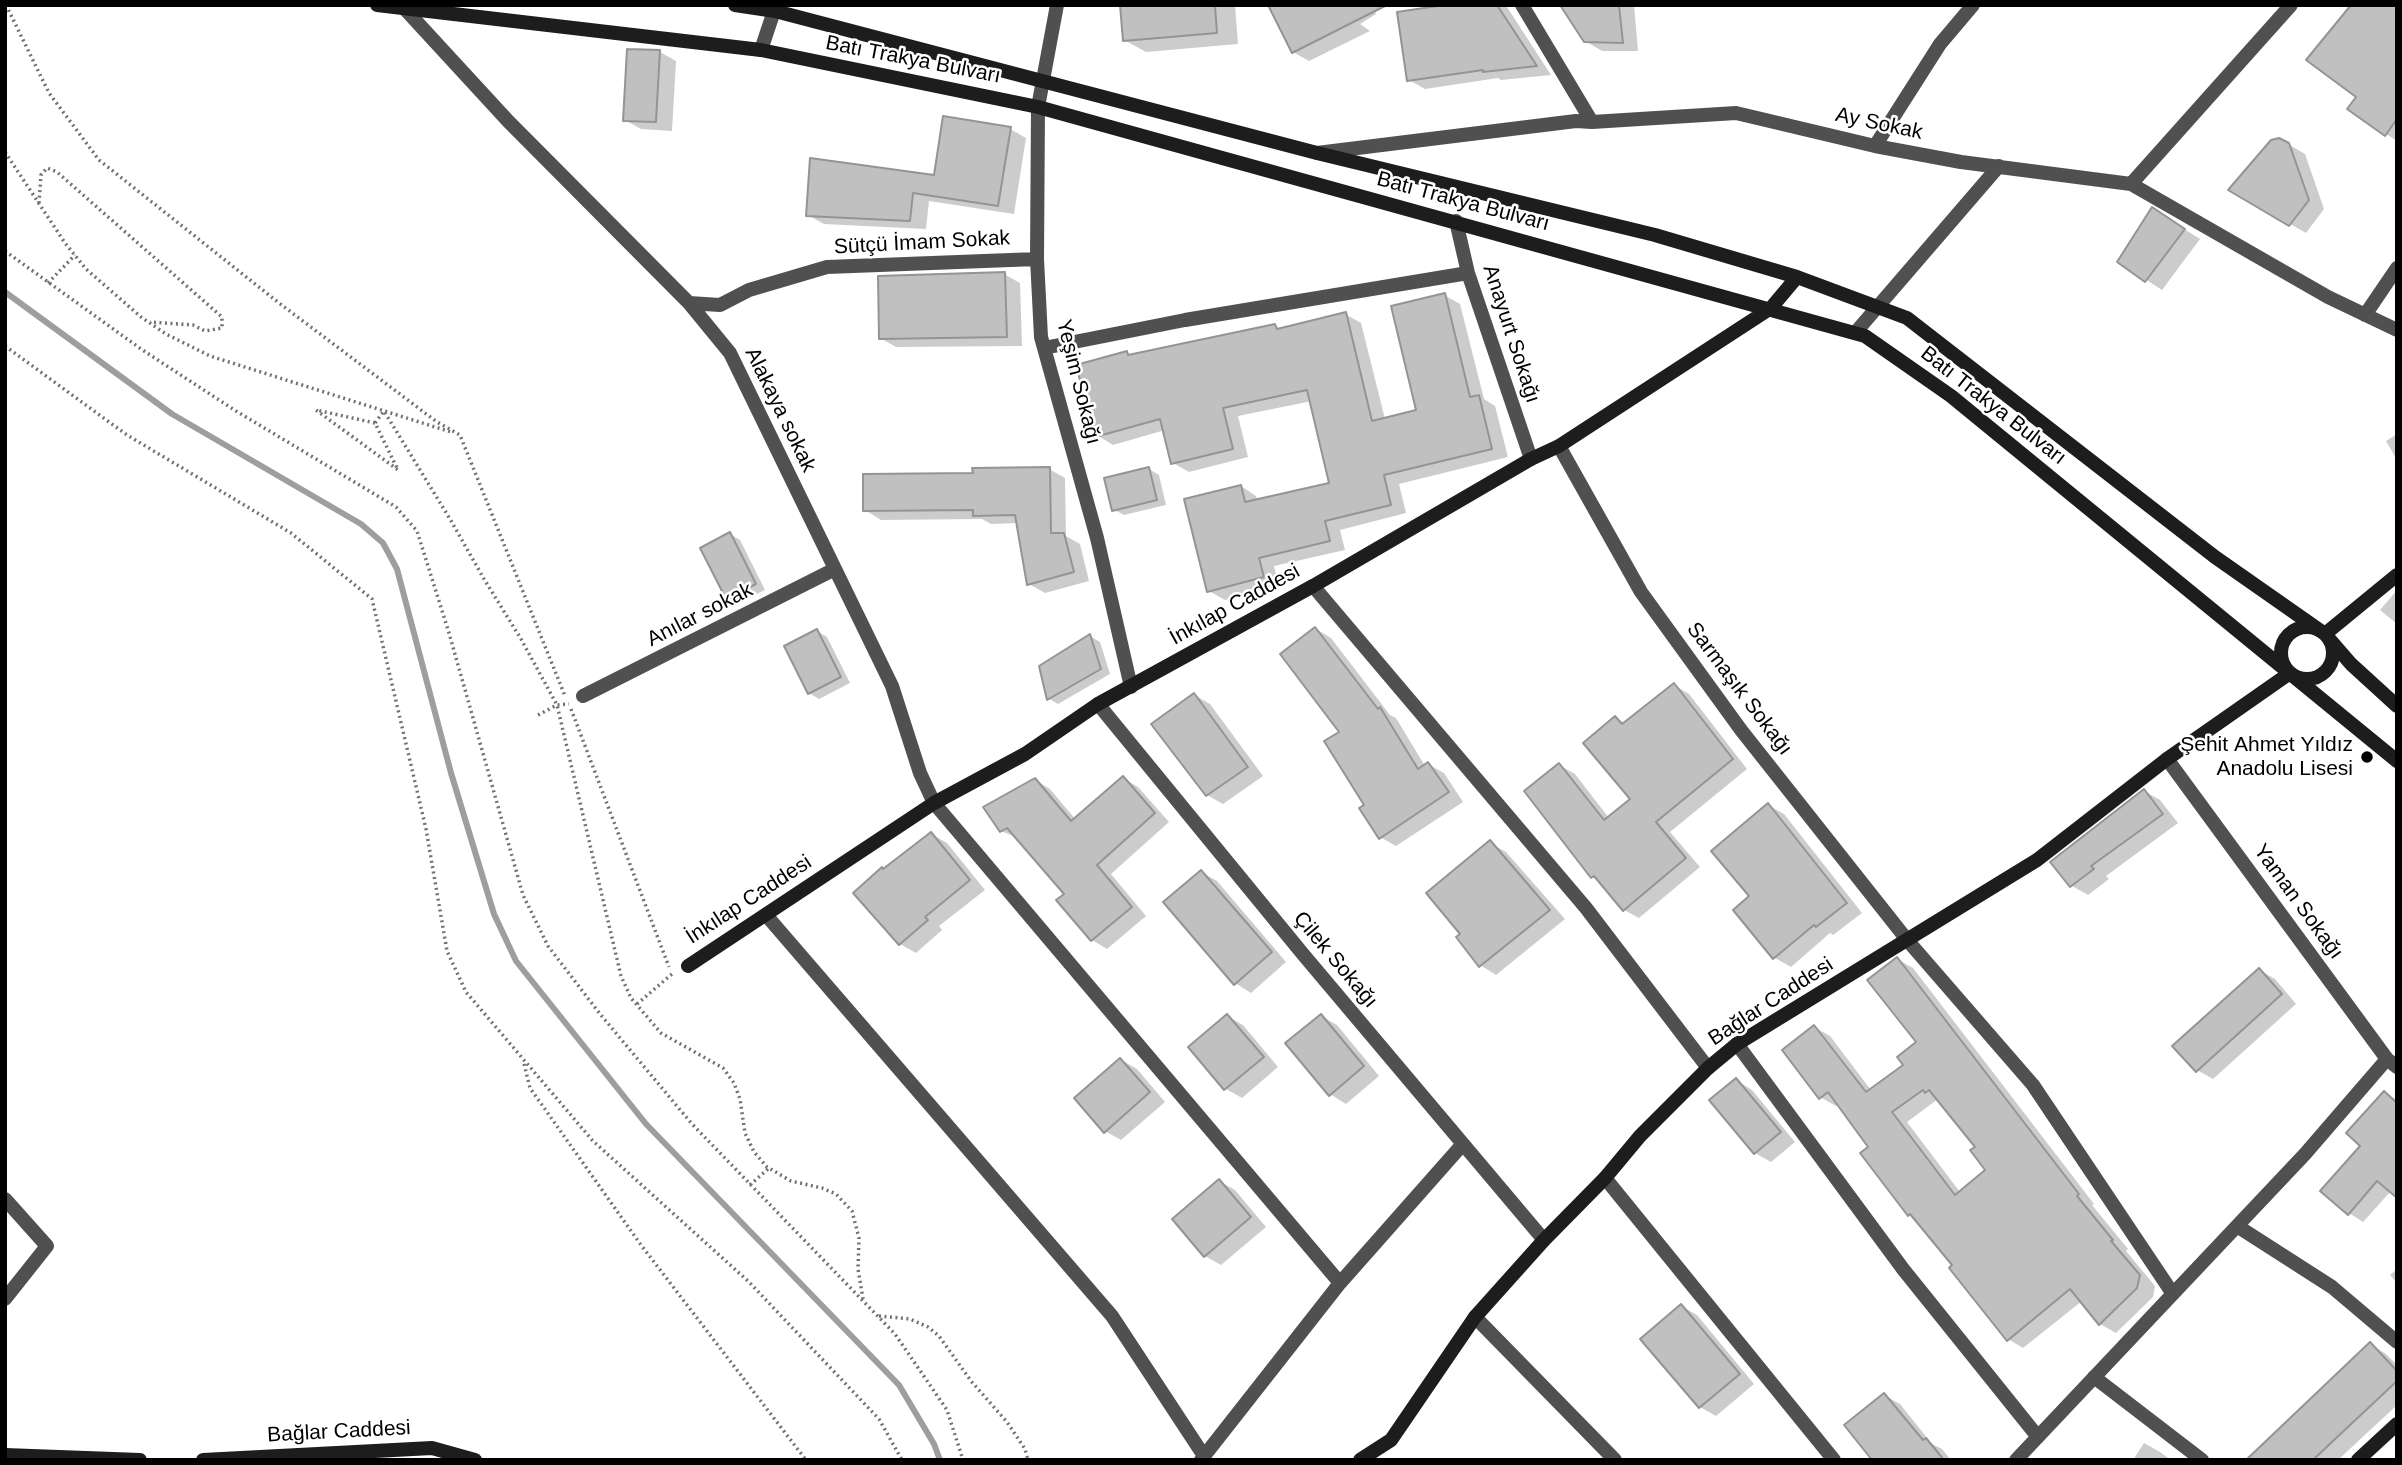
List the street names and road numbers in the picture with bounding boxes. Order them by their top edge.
street label: Batı Trakya Bulvarı [823,31,1003,89]
street label: Ay Sokak [1833,102,1925,146]
street label: Batı Trakya Bulvarı [1374,167,1552,237]
street label: Sütçü İmam Sokak [833,226,1011,260]
street label: Anayurt Sokağı [1477,262,1545,406]
street label: Yeşim Sokağı [1050,317,1106,447]
street label: Batı Trakya Bulvarı [1915,341,2071,471]
street label: Alakaya sokak [739,344,821,476]
street label: İnkılap Caddesi [1166,559,1304,651]
street label: Anılar sokak [643,578,757,652]
street label: Sarmaşık Sokağı [1681,618,1797,760]
street label: Yaman Sokağı [2248,840,2348,964]
street label: İnkılap Caddesi [681,850,817,950]
street label: Çilek Sokağı [1287,907,1383,1013]
street label: Bağlar Caddesi [1704,952,1838,1052]
street label: Bağlar Caddesi [267,1416,411,1448]

